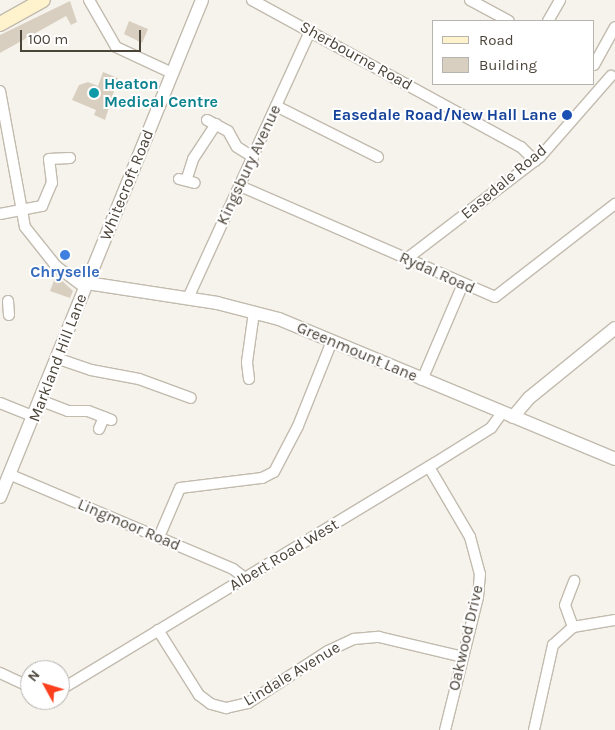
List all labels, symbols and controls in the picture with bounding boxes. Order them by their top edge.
street label: Sherbourne Road [296,17,416,95]
scale bar [22,20,144,52]
legend [432,20,595,85]
text: 100 m [28,30,68,48]
text: Road [479,31,514,49]
text: Building [479,56,537,74]
place label: Heaton Medical Centre [104,74,218,112]
marker: Heaton Medical Centre [88,87,100,99]
street label: Kingsbury Avenue [213,102,285,228]
place label: Easedale Road/New Hall Lane [332,105,557,125]
marker: Easedale Road/New Hall Lane [561,109,573,121]
street label: Whitecroft Road [96,127,158,243]
street label: Easedale Road [457,141,551,223]
street label: Rydal Road [396,248,478,298]
marker: Chryselle [59,249,71,261]
place label: Chryselle [30,262,100,282]
street label: Markland Hill Lane [25,291,91,425]
street label: Greenmount Lane [294,318,420,386]
street label: Lingmoor Road [75,495,183,555]
street label: Albert Road West [226,515,342,595]
street label: Oakwood Drive [445,583,487,693]
street label: Lindale Avenue [240,638,344,710]
north arrow [20,660,70,710]
text: N [24,667,43,685]

